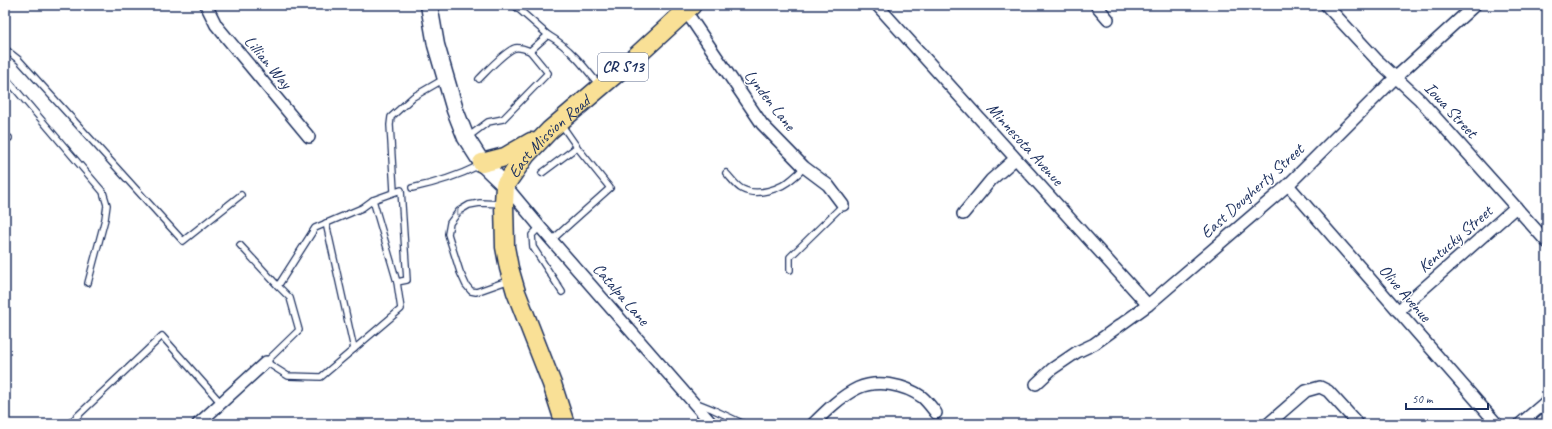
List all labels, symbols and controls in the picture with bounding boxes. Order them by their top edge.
street label: Lillian Way [240,31,297,94]
road number: CR S13 [598,53,648,81]
street label: Lynden Lane [740,65,801,136]
street label: Iowa Street [1420,78,1484,144]
street label: East Mission Road [503,89,596,182]
street label: Minnesota Avenue [982,98,1069,191]
street label: East Dougherty Street [1196,137,1310,243]
street label: Kentucky Street [1413,199,1498,277]
one-way arrow [456,208,464,216]
street label: Catalpa Lane [588,258,655,331]
street label: Olive Avenue [1374,260,1437,327]
scale bar [1406,385,1488,411]
text: 50 m [1412,391,1434,407]

